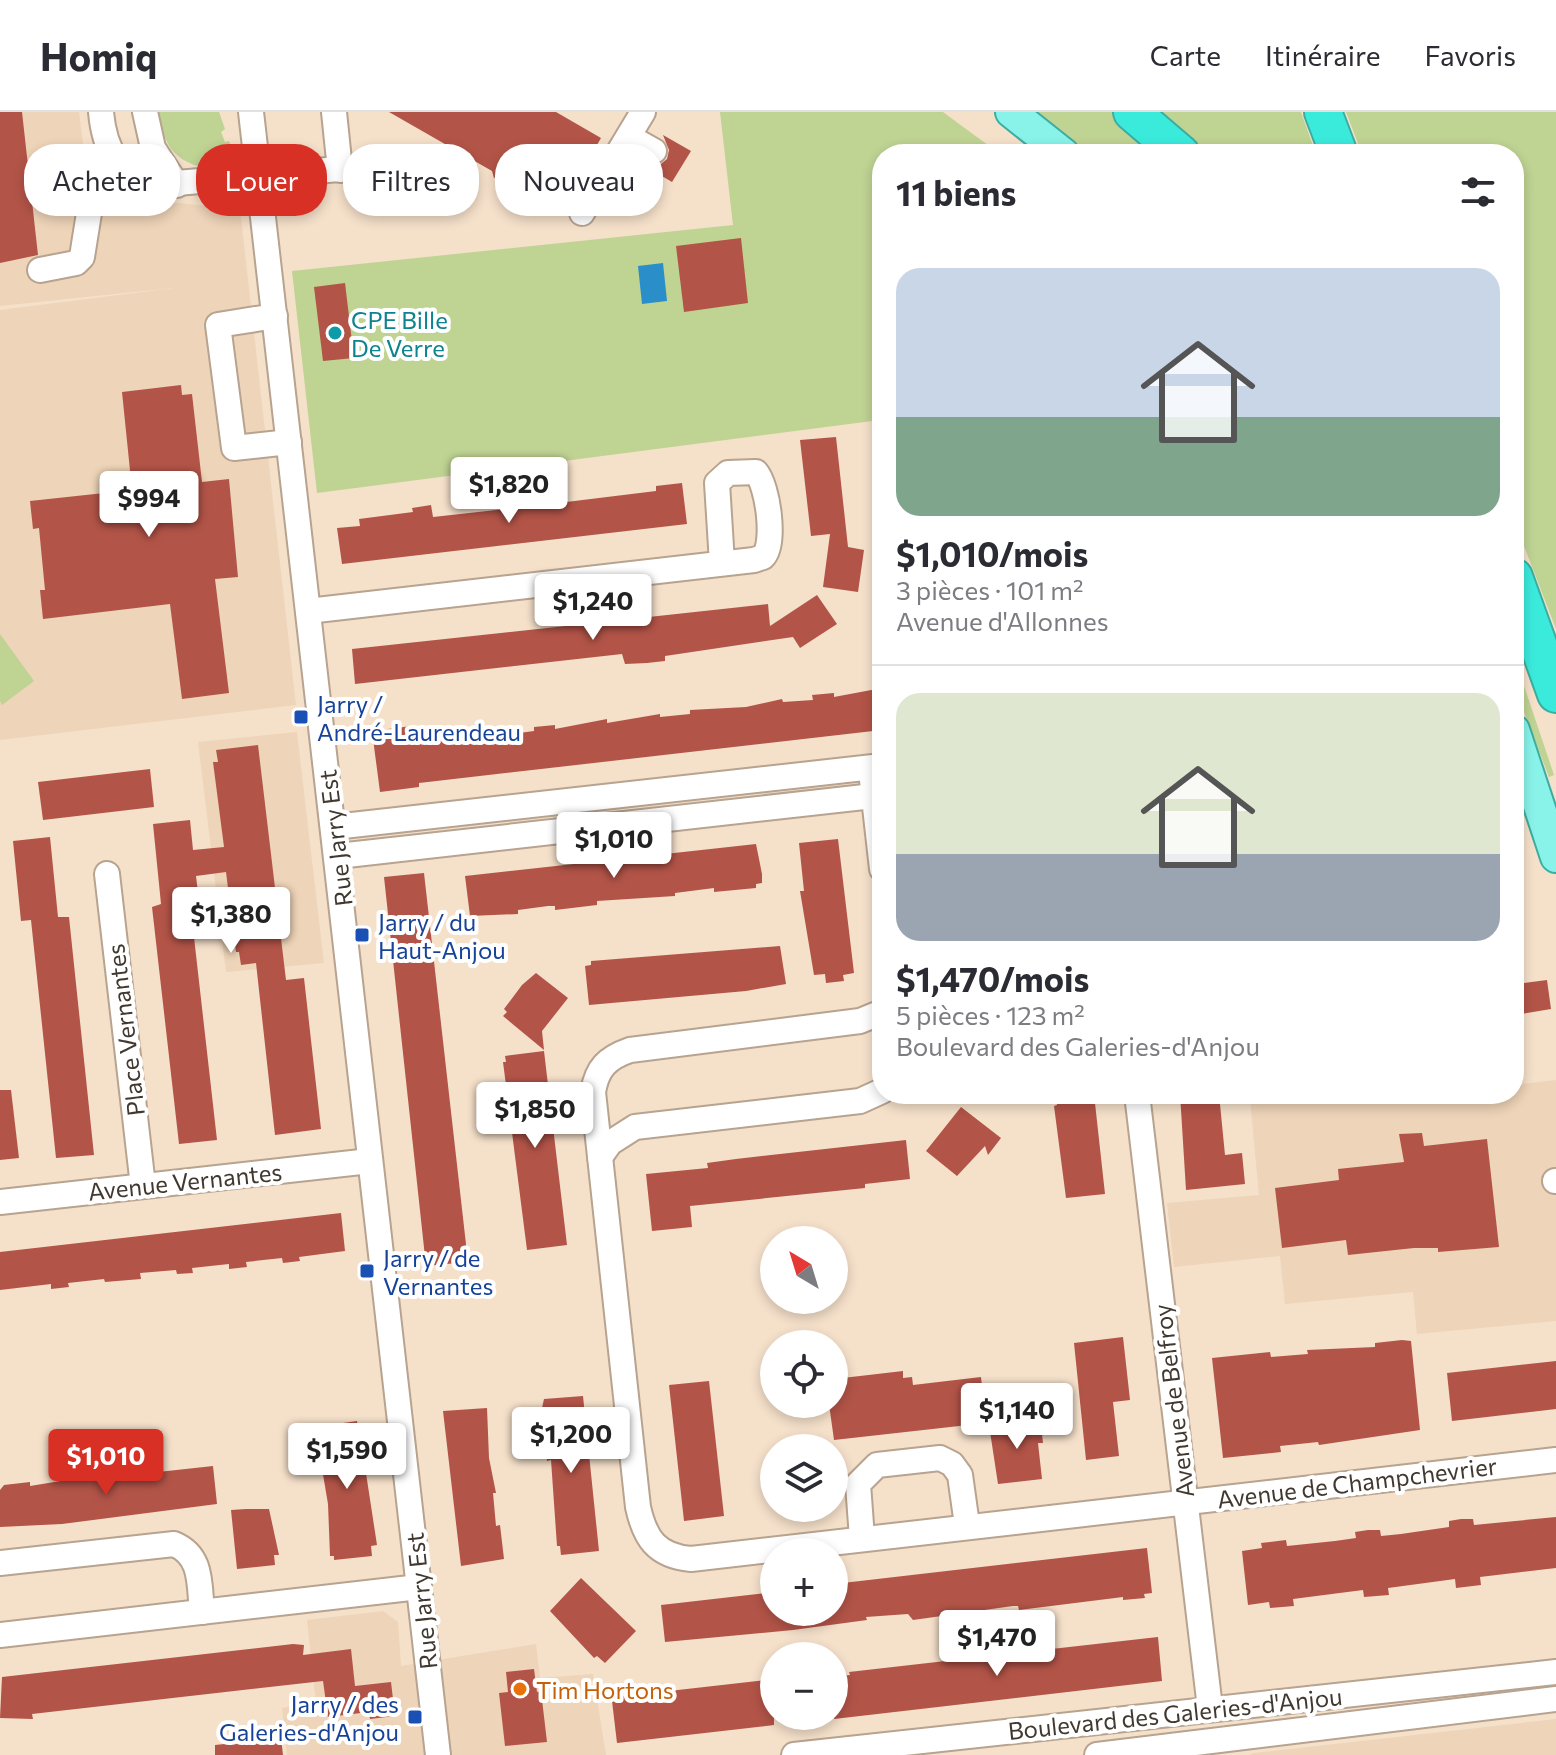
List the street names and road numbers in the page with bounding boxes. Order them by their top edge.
street label: Rue Jarry Est [312,768,358,908]
street label: Place Vernantes [100,942,150,1118]
street label: Avenue Vernantes [87,1156,283,1206]
street label: Avenue de Belfroy [1147,1302,1199,1500]
street label: Avenue de Champchevrier [1215,1450,1499,1514]
street label: Rue Jarry Est [399,1531,443,1671]
street label: Boulevard des Galeries-d'Anjou [1006,1681,1344,1745]

